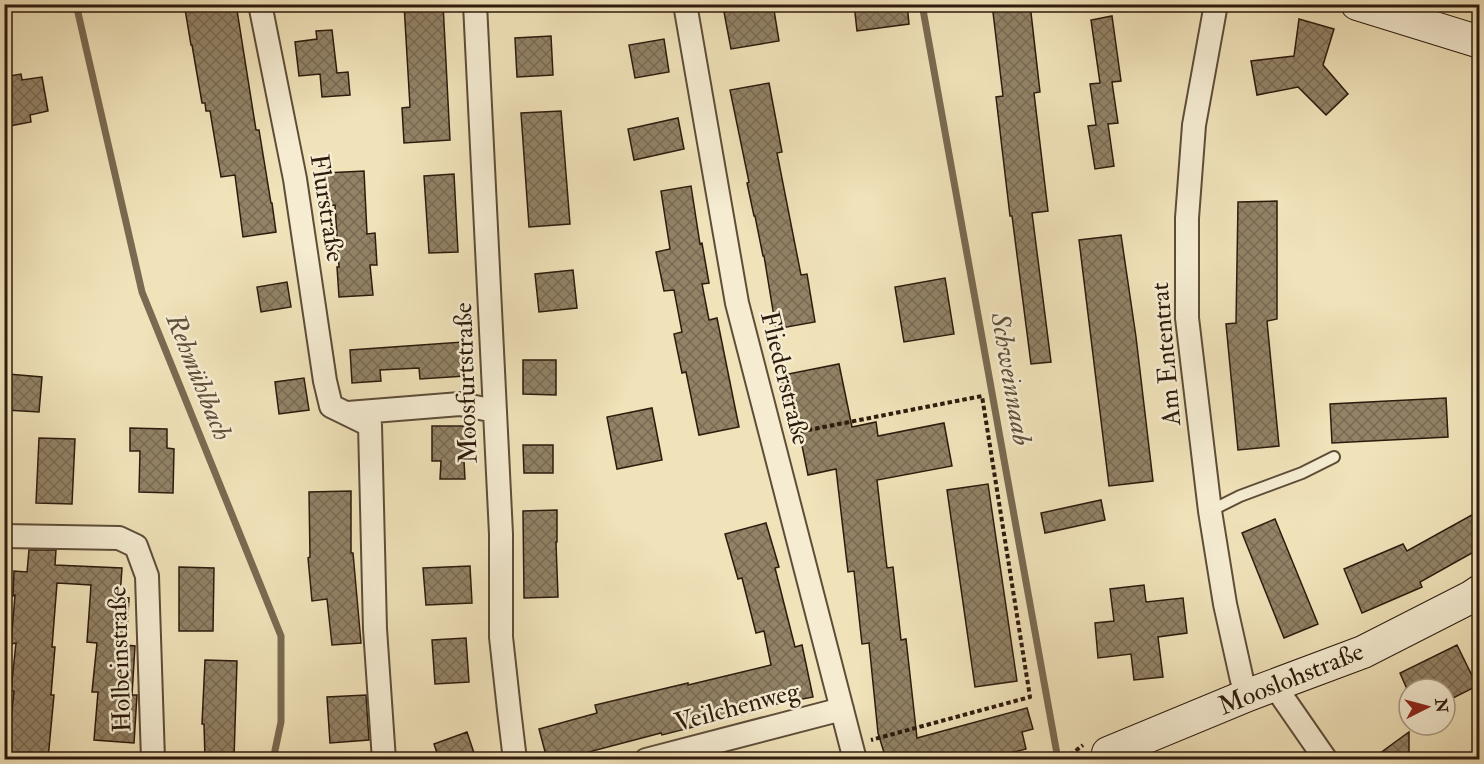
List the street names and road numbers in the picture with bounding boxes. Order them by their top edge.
street label: Flurstraße [303,152,351,264]
street label: Am Ententrat [1144,281,1188,428]
street label: Moosfurtstraße [447,302,485,464]
street label: Fliederstraße [753,308,817,448]
street label: Holbeinstraße [101,585,139,733]
street label: Mooslohstraße [1214,635,1368,723]
street label: Veilchenweg [671,675,804,739]

